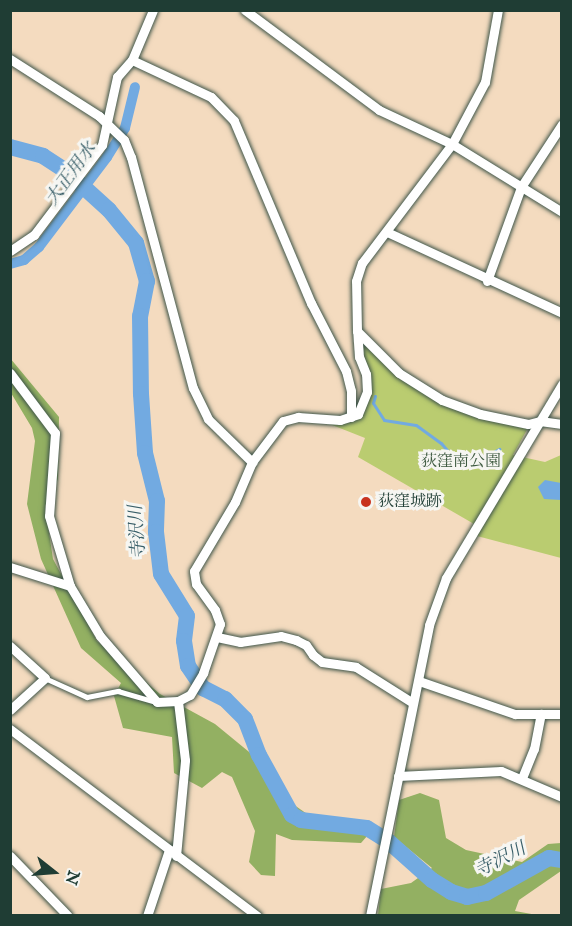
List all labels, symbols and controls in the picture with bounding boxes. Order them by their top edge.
water label: 大正用水 [42,140,102,210]
park label: 荻窪南公園 [421,452,501,472]
place label: 荻窪城跡 [378,492,442,512]
marker: 荻窪城跡 [359,495,373,509]
water label: 寺沢川 [126,504,152,560]
water label: 寺沢川 [472,839,530,883]
north arrow [24,842,84,902]
text: N [60,868,83,887]

